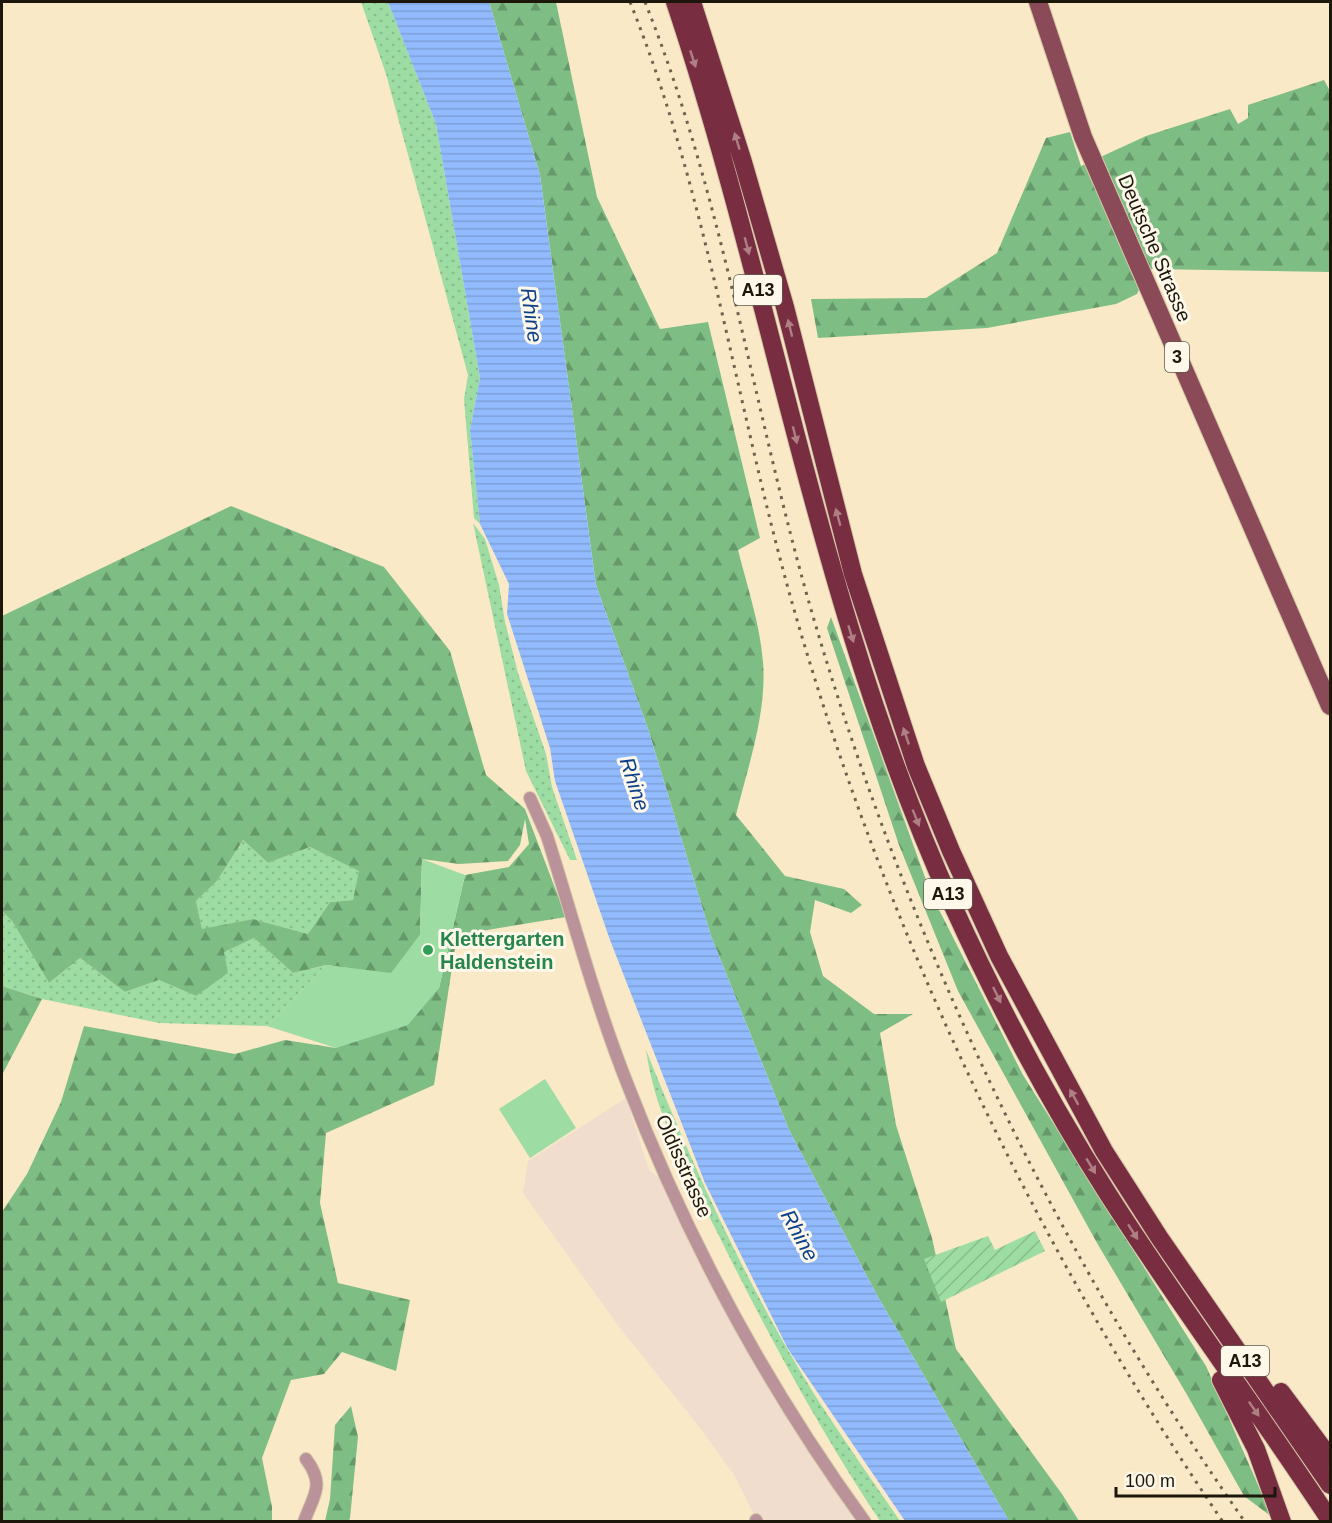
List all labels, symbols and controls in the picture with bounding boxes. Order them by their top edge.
one-way arrow [689,50,699,68]
one-way arrow [731,132,741,150]
street label: Deutsche Strasse [1114,171,1196,325]
one-way arrow [743,237,752,255]
road number: A13 [734,275,782,305]
water label: Rhine [517,286,547,344]
one-way arrow [785,319,795,338]
road number: 3 [1165,342,1189,372]
one-way arrow [791,426,800,444]
one-way arrow [833,508,842,526]
one-way arrow [847,625,857,643]
one-way arrow [901,727,910,745]
water label: Rhine [616,754,654,814]
one-way arrow [911,809,921,827]
road number: A13 [924,879,972,909]
place label: Klettergarten Haldenstein [440,928,564,973]
marker: Klettergarten Haldenstein [421,943,435,957]
one-way arrow [992,987,1002,1004]
one-way arrow [1069,1088,1079,1105]
street label: Oldisstrasse [652,1111,716,1221]
one-way arrow [1086,1158,1097,1174]
water label: Rhine [777,1205,823,1265]
one-way arrow [1127,1224,1139,1240]
road number: A13 [1221,1346,1269,1376]
one-way arrow [1248,1400,1260,1416]
scale bar [1116,1460,1275,1498]
text: 100 m [1125,1471,1175,1491]

